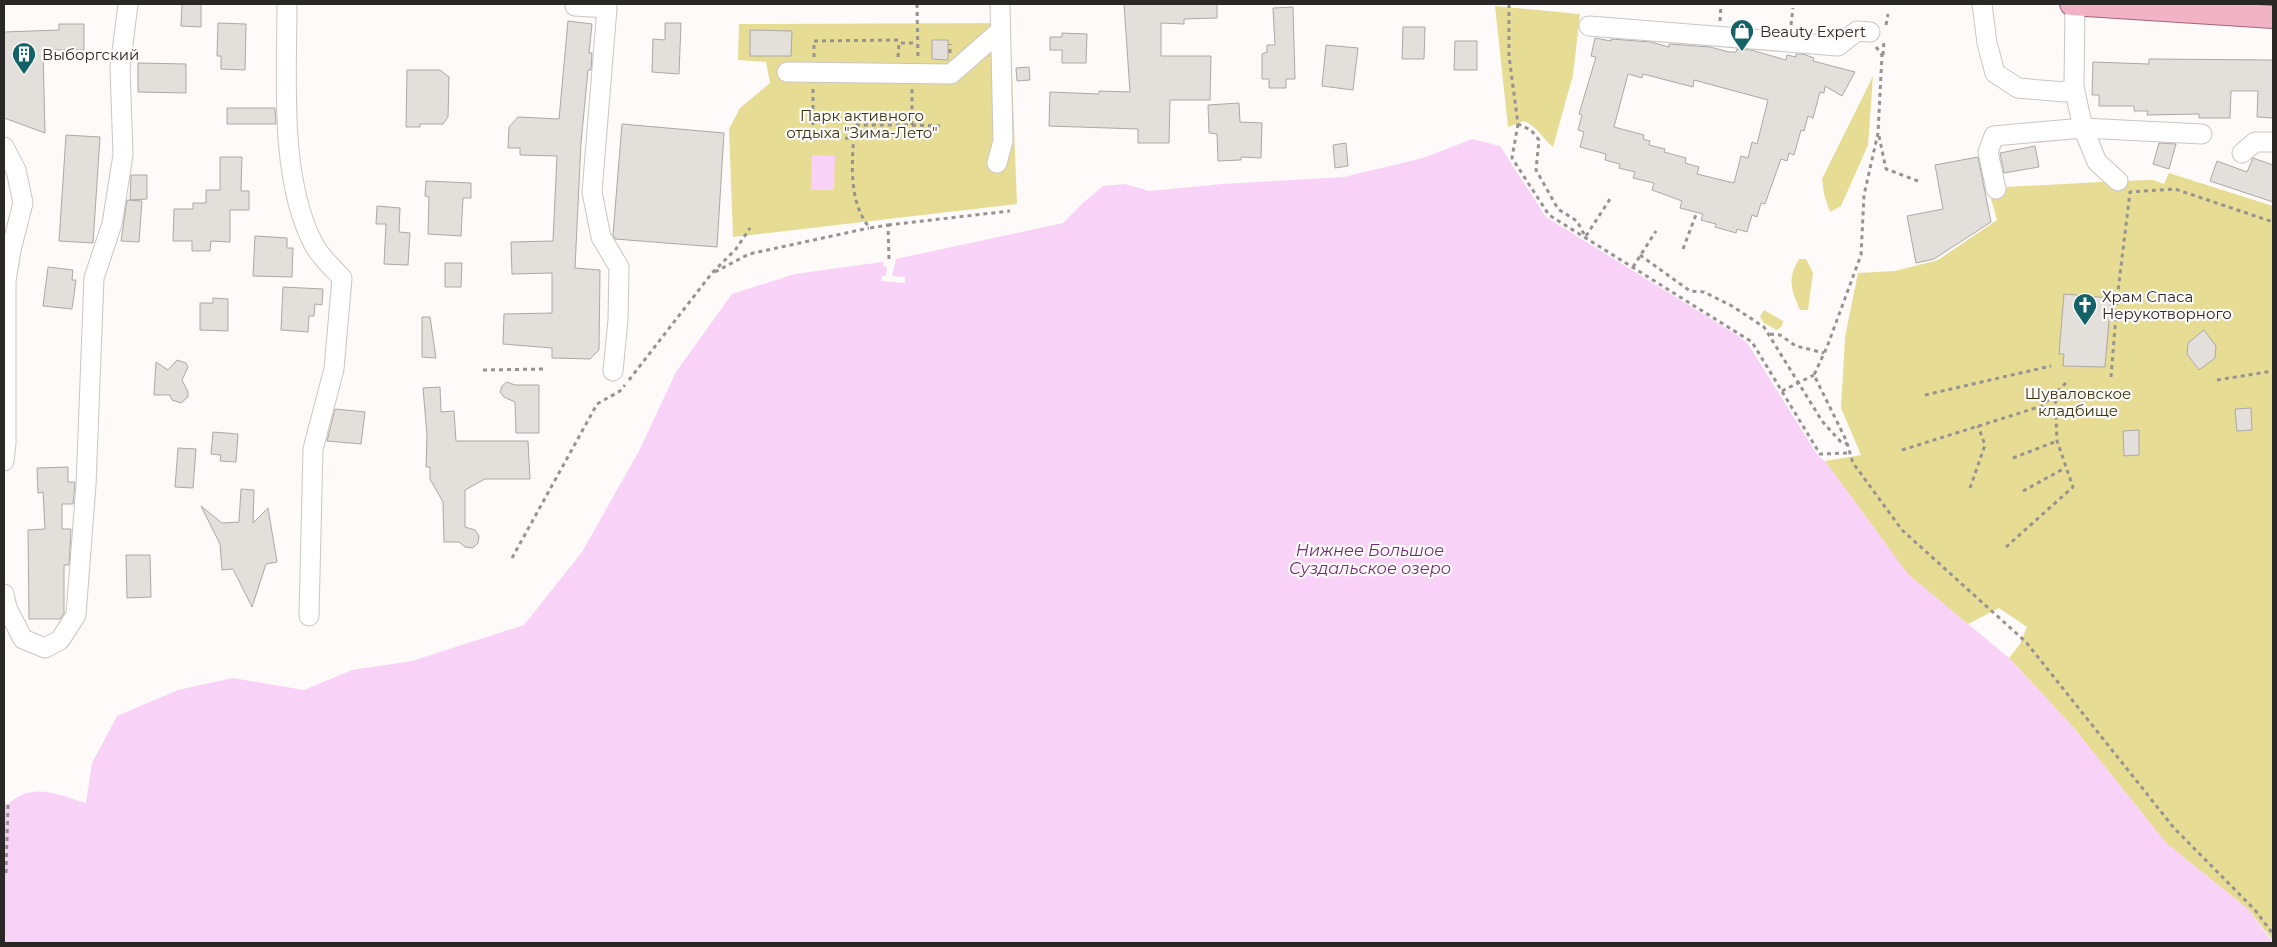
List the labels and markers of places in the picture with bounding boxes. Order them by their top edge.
shop icon: Beauty Expert [1729,18,1755,52]
place label: Beauty Expert [1760,22,1866,41]
building icon: Выборгский [11,41,37,75]
place label: Выборгский [42,45,139,64]
place label: Храм Спаса Нерукотворного [2102,287,2232,323]
church icon: Храм Спаса Нерукотворного [2072,292,2098,326]

